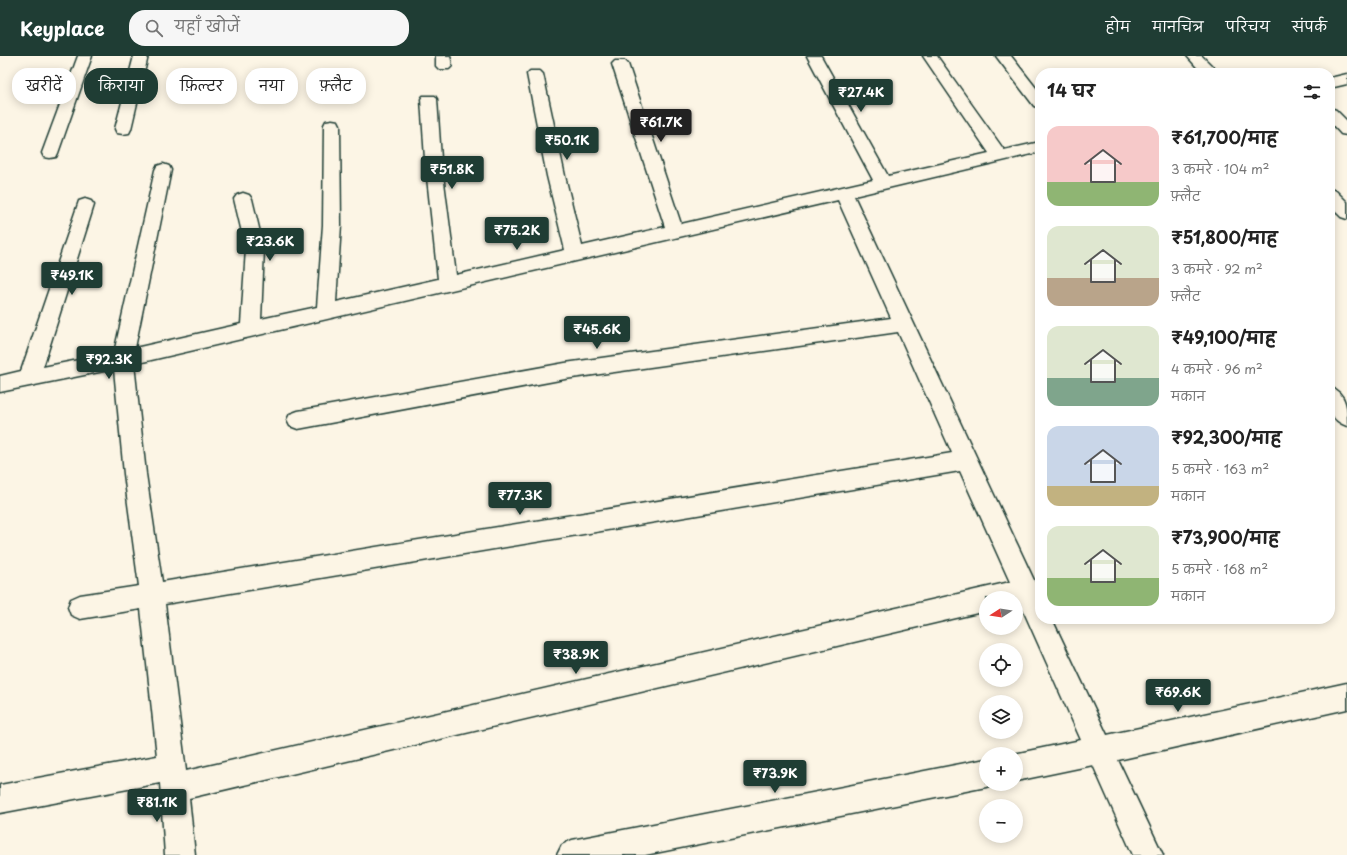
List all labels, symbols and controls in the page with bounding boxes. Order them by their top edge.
search box [129,10,409,46]
text: Keyplace [20,14,105,42]
text: यहाँ खोजें [175,14,240,37]
text: होम [1106,16,1130,37]
text: मानचित्र [1152,16,1204,37]
text: परिचय [1226,16,1270,37]
text: संपर्क [1292,16,1327,37]
icon: search [143,17,165,39]
chip: खरीदें [12,68,76,104]
chip: किराया [84,68,158,104]
chip: फ़िल्टर [166,68,237,104]
chip: नया [245,68,298,104]
chip: फ़्लैट [306,68,366,104]
text: 14 घर [1047,77,1095,103]
pin: ₹27.4K [828,79,894,113]
icon: filters [1301,81,1323,103]
text: ₹27.4K [838,82,884,101]
pin: ₹61.7K [628,109,694,143]
text: ₹61.7K [640,112,682,131]
text: ₹61,700/माह [1171,124,1277,150]
pin: ₹50.1K [534,127,600,161]
text: ₹50.1K [545,130,589,149]
icon: home [1079,142,1127,190]
pin: ₹51.8K [419,156,485,190]
text: ₹51.8K [430,159,474,178]
text: 3 कमरे · 104 m² [1171,159,1269,178]
text: फ़्लैट [1171,186,1201,205]
pin: ₹75.2K [484,217,550,251]
text: ₹75.2K [494,220,540,239]
text: ₹51,800/माह [1171,224,1277,250]
pin: ₹23.6K [237,228,303,262]
text: ₹23.6K [246,231,294,250]
icon: home [1079,242,1127,290]
text: 3 कमरे · 92 m² [1171,259,1263,278]
pin: ₹49.1K [39,262,105,296]
text: ₹49.1K [50,265,94,284]
text: फ़्लैट [1171,286,1201,305]
pin: ₹45.6K [564,316,630,350]
text: ₹45.6K [573,319,621,338]
text: ₹49,100/माह [1171,324,1276,350]
icon: home [1079,342,1127,390]
pin: ₹92.3K [76,346,142,380]
text: ₹92.3K [86,349,132,368]
text: 4 कमरे · 96 m² [1171,359,1263,378]
text: मकान [1171,386,1205,405]
text: ₹92,300/माह [1171,424,1281,450]
icon: home [1079,442,1127,490]
text: 5 कमरे · 163 m² [1171,459,1269,478]
pin: ₹77.3K [487,482,553,516]
text: ₹77.3K [497,485,543,504]
text: मकान [1171,486,1205,505]
text: ₹73,900/माह [1171,524,1279,550]
icon: home [1079,542,1127,590]
text: 5 कमरे · 168 m² [1171,559,1268,578]
text: मकान [1171,586,1205,605]
north arrow [979,591,1023,635]
map controls [979,591,1023,843]
pin: ₹38.9K [543,641,609,675]
button: locate [979,643,1023,687]
text: ₹38.9K [553,644,599,663]
pin: ₹69.6K [1145,679,1211,713]
text: ₹69.6K [1155,682,1201,701]
button: layers [979,695,1023,739]
button: + [979,747,1023,791]
pin: ₹73.9K [742,760,808,794]
text: ₹73.9K [752,763,798,782]
pin: ₹81.1K [124,789,190,823]
text: ₹81.1K [136,792,178,811]
button: − [979,799,1023,843]

